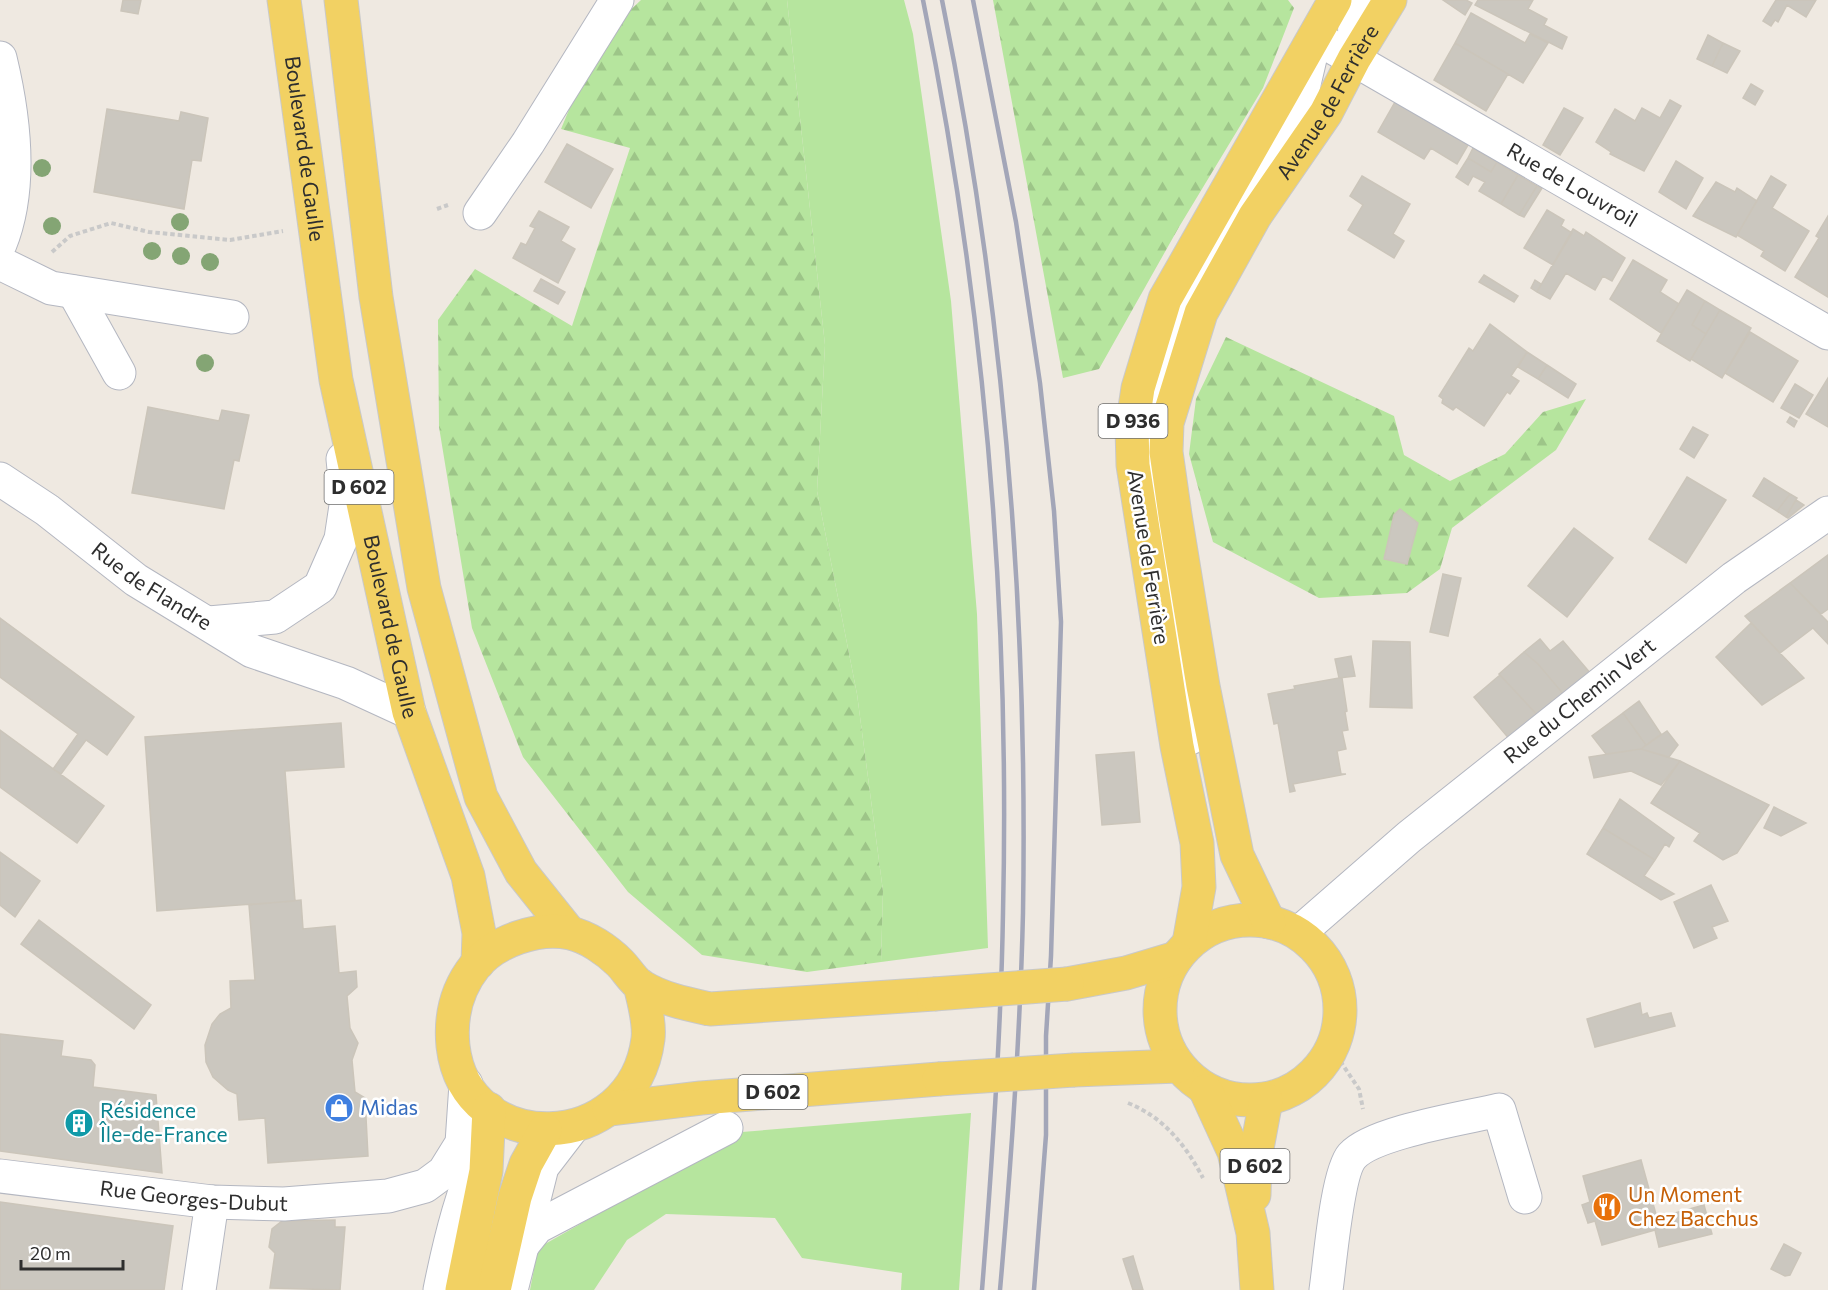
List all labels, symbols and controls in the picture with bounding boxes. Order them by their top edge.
street label: Avenue de Ferrière [1270,20,1383,183]
street label: Boulevard de Gaulle [281,54,331,243]
street label: Rue de Louvroil [1503,137,1642,231]
road number: D 936 [1098,404,1168,438]
street label: Avenue de Ferrière [1123,468,1176,646]
road number: D 602 [324,470,394,504]
street label: Boulevard de Gaulle [359,532,424,721]
street label: Rue de Flandre [87,536,217,634]
street label: Rue du Chemin Vert [1498,632,1660,768]
road number: D 602 [738,1075,808,1109]
shop icon: Midas [323,1092,355,1124]
place label: Midas [360,1094,418,1119]
place label: Résidence Île-de-France [99,1097,228,1146]
building icon: Résidence Île-de-France [63,1107,95,1139]
road number: D 602 [1220,1149,1290,1183]
street label: Rue Georges-Dubut [98,1174,288,1215]
place label: Un Moment Chez Bacchus [1628,1181,1759,1230]
restaurant icon: Un Moment Chez Bacchus [1591,1191,1623,1223]
scale bar [21,1233,123,1271]
text: 20 m [30,1242,71,1264]

